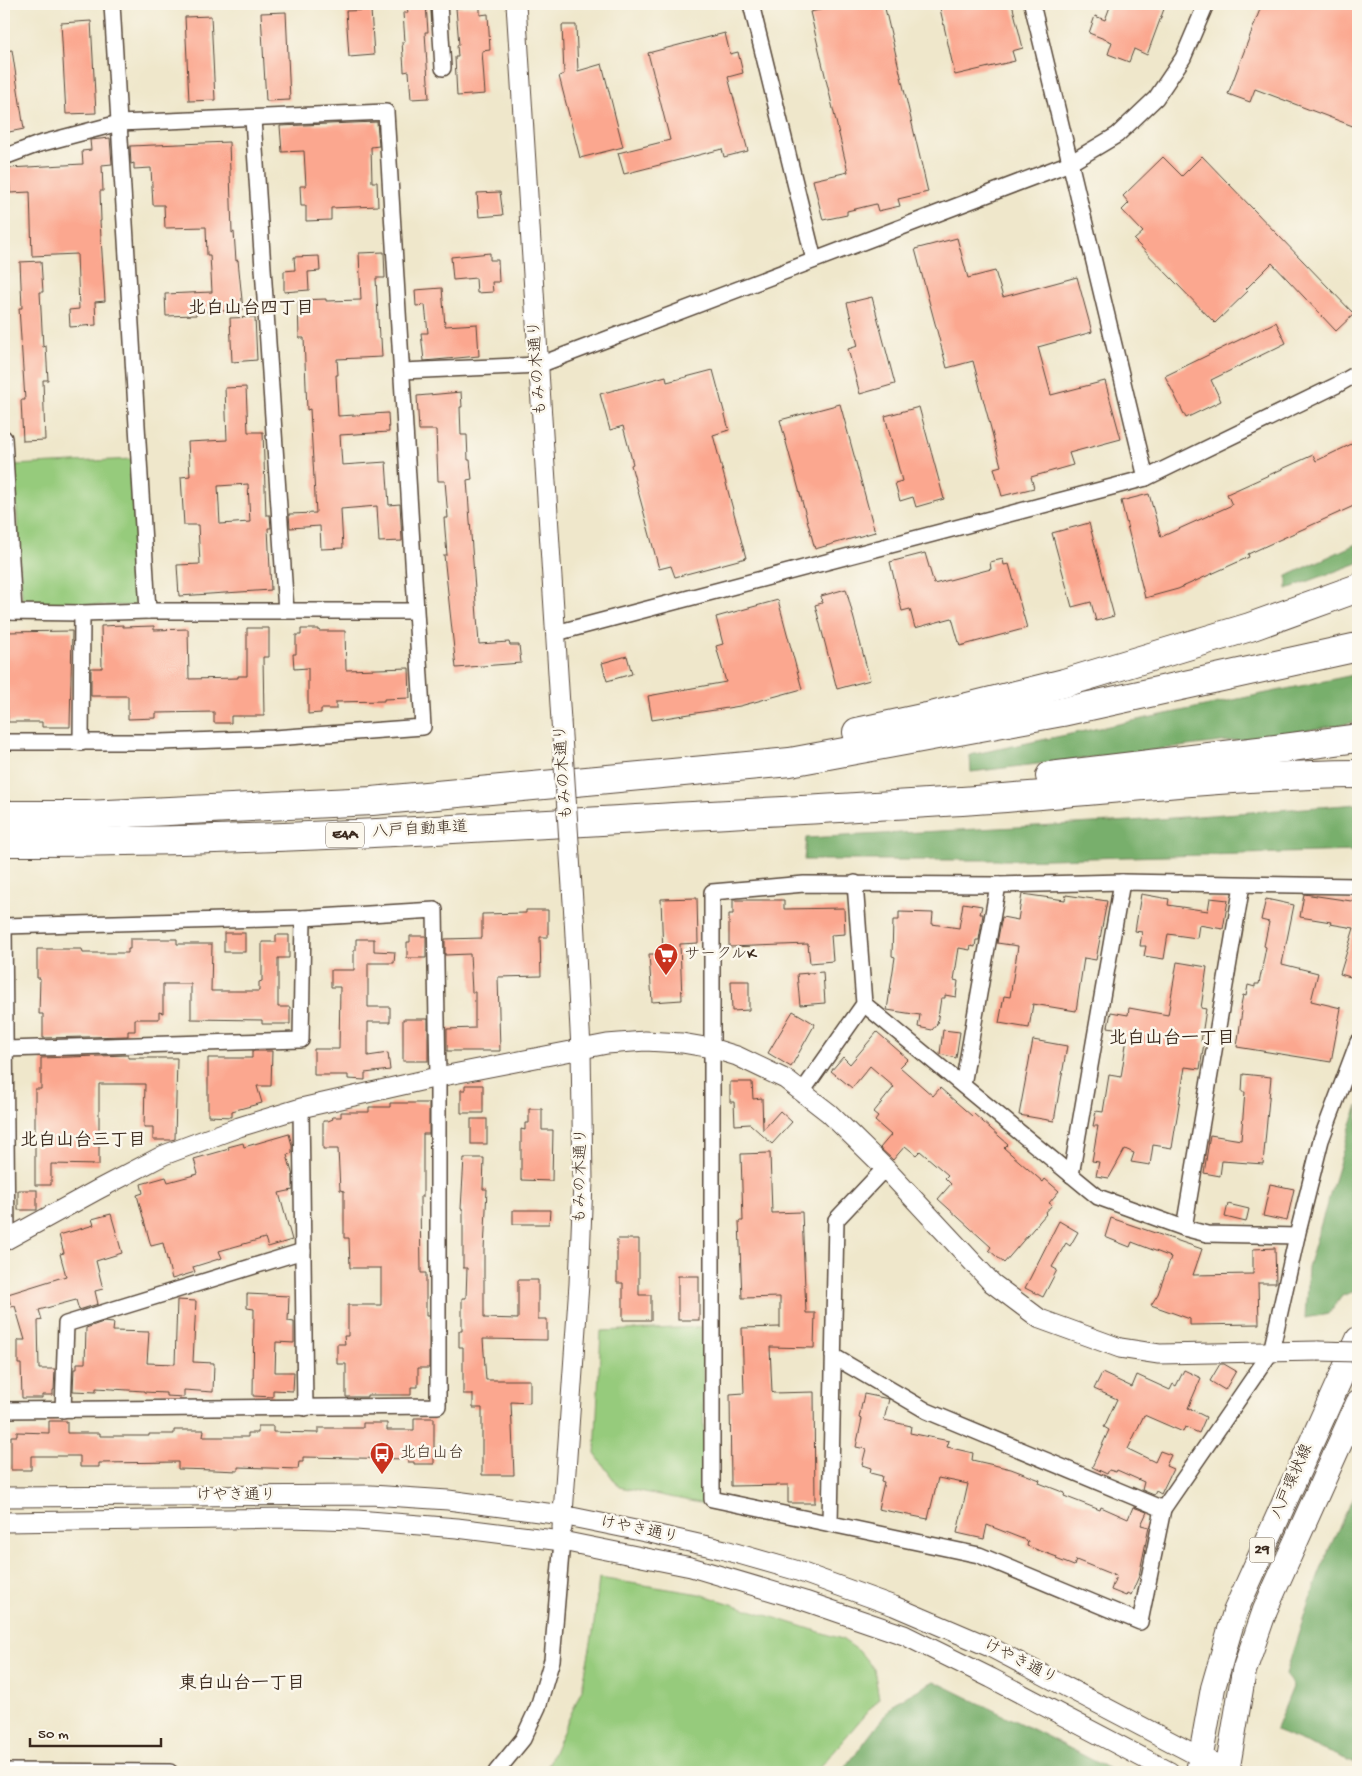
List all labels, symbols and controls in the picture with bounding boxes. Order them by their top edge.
district label: 北白山台四丁目 [188,298,314,320]
street label: もみの木通り [525,319,552,417]
street label: もみの木通り [551,723,578,821]
street label: 八戸自動車道 [371,817,468,843]
road number: E4A [326,822,364,848]
supermarket icon: サークルK [653,942,679,976]
place label: サークルK [684,946,758,965]
district label: 北白山台一丁目 [1109,1028,1235,1050]
street label: もみの木通り [571,1128,592,1224]
district label: 北白山台三丁目 [20,1130,146,1152]
bus stop icon: 北白山台 [369,1441,395,1475]
street label: 八戸環状線 [1266,1441,1318,1522]
place label: 北白山台 [400,1443,464,1464]
street label: けやき通り [196,1486,276,1506]
street label: けやき通り [598,1512,680,1549]
road number: 29 [1250,1538,1274,1562]
street label: けやき通り [980,1635,1060,1690]
district label: 東白山台一丁目 [179,1673,305,1695]
scale bar [30,1716,161,1748]
text: 50 m [38,1726,69,1744]

